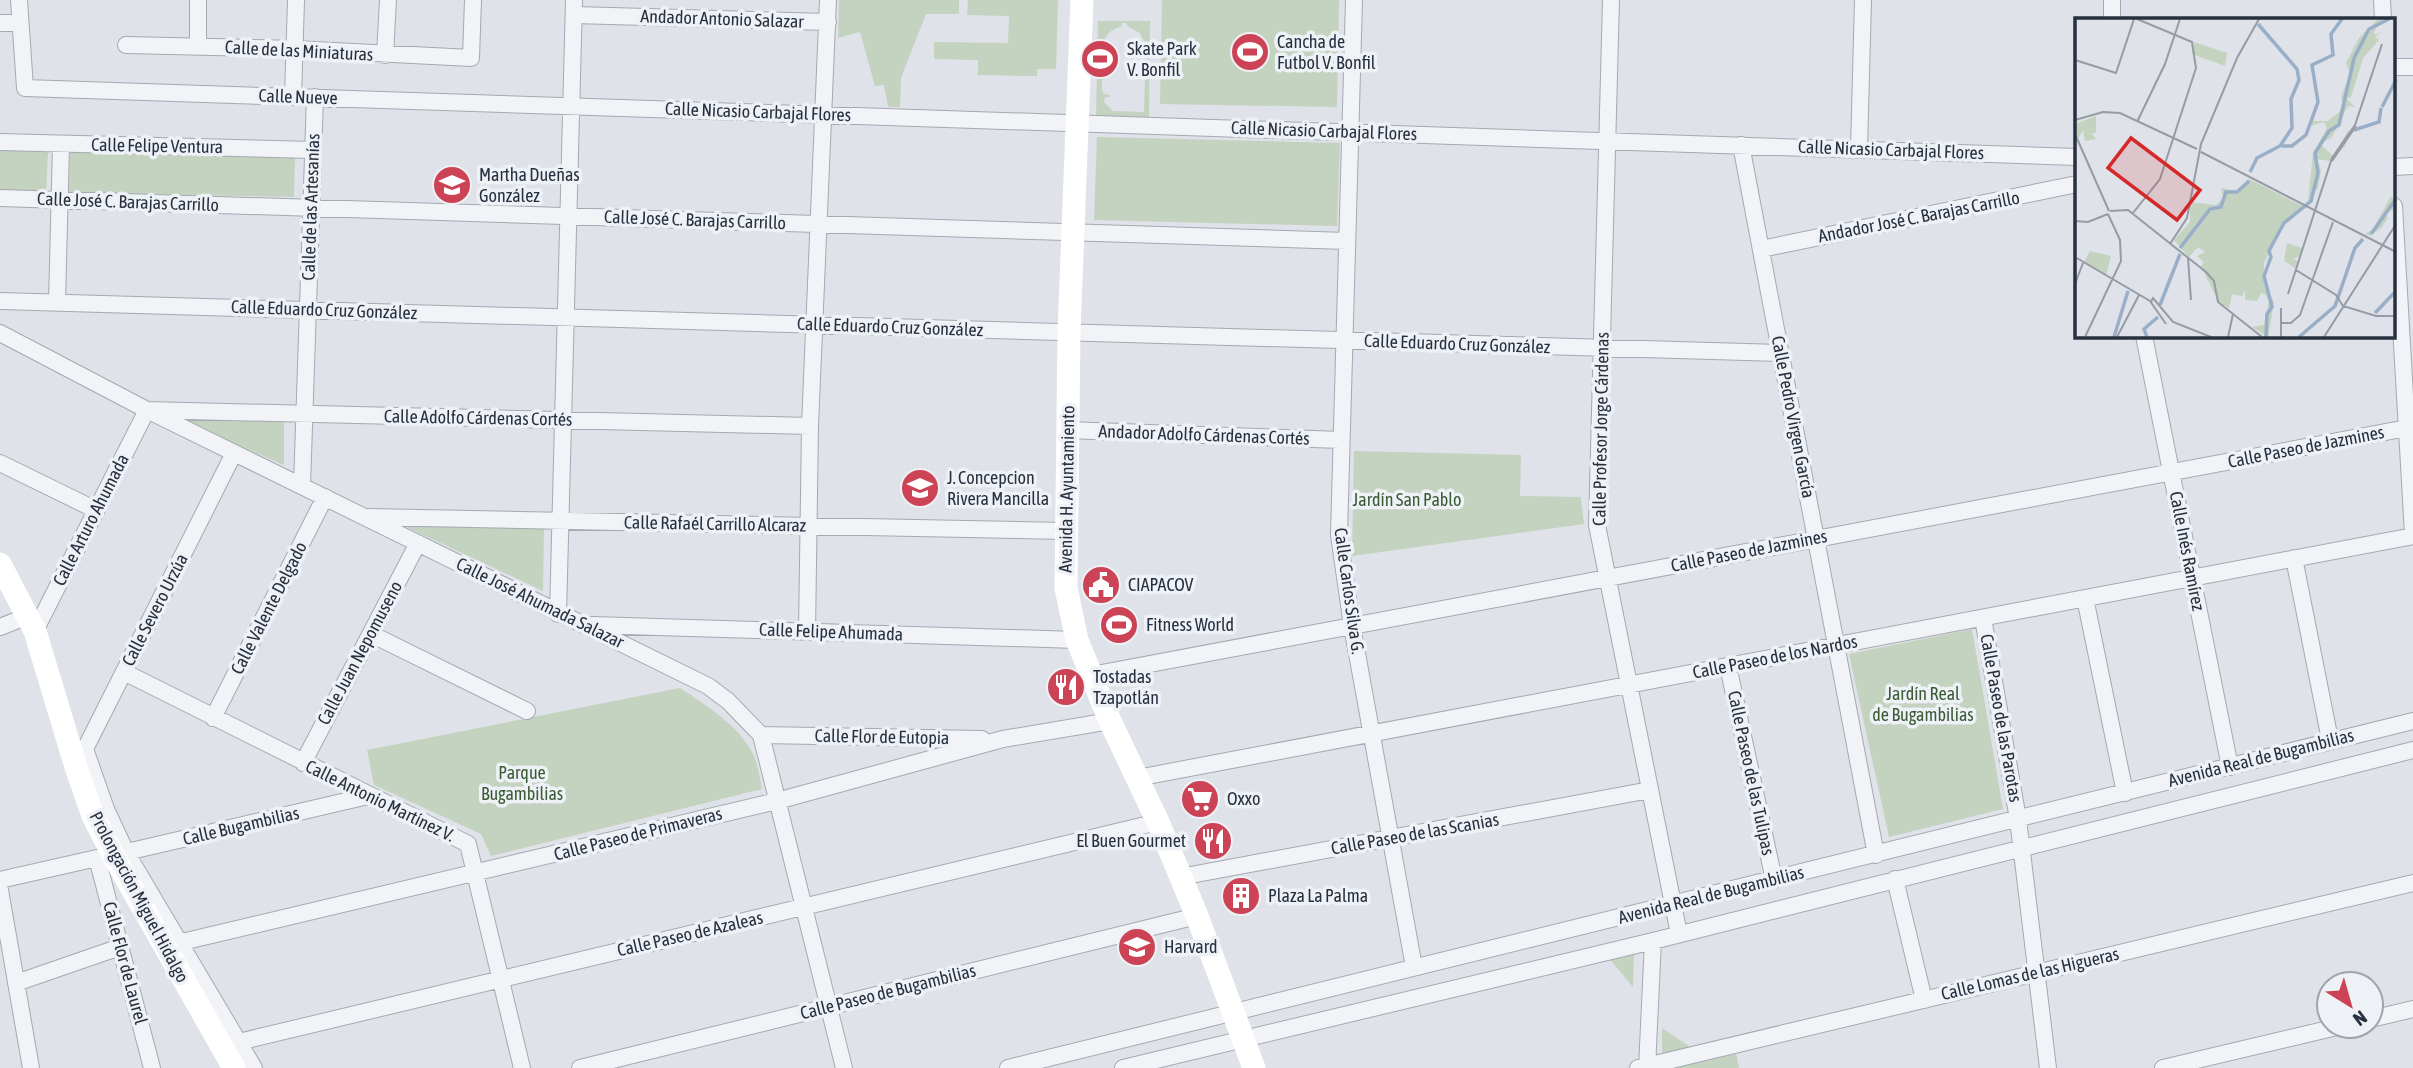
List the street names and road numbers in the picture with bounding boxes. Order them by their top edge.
street label: Andador Antonio Salazar [640,5,805,32]
street label: Calle de las Miniaturas [224,36,374,65]
street label: Calle Nueve [258,85,338,108]
street label: Calle Nicasio Carbajal Flores [665,98,851,125]
street label: Calle Nicasio Carbajal Flores [1231,117,1417,144]
street label: Calle de las Artesanías [297,133,324,281]
street label: Calle Felipe Ventura [91,134,223,157]
street label: Calle Nicasio Carbajal Flores [1798,136,1984,163]
street label: Andador José C. Barajas Carrillo [1816,187,2021,246]
street label: Calle José C. Barajas Carrillo [37,188,219,215]
street label: Calle José C. Barajas Carrillo [604,206,786,233]
street label: Calle Eduardo Cruz González [231,296,418,323]
street label: Calle Eduardo Cruz González [797,313,984,340]
street label: Calle Eduardo Cruz González [1364,330,1551,357]
street label: Calle Profesor Jorge Cárdenas [1588,332,1613,526]
street label: Calle Pedro Virgen García [1767,334,1820,500]
street label: Calle Adolfo Cárdenas Cortés [384,405,572,430]
street label: Avenida H. Ayuntamiento [1055,405,1078,573]
street label: Andador Adolfo Cárdenas Cortés [1098,420,1310,449]
street label: Calle Paseo de Jazmines [2226,421,2386,472]
street label: Calle Arturo Ahumada [48,450,133,589]
street label: Calle Inés Ramírez [2166,489,2209,613]
street label: Calle Rafaél Carrillo Alcaraz [624,511,807,536]
street label: Calle Paseo de Jazmines [1669,525,1829,576]
street label: Calle Carlos Silva G. [1330,526,1369,655]
street label: Calle Valente Delgado [226,538,311,677]
street label: Calle Severo Urzúa [117,550,192,669]
street label: Calle José Ahumada Salazar [453,553,628,653]
street label: Calle Juan Nepomuseno [313,577,406,728]
street label: Calle Felipe Ahumada [759,618,903,645]
street label: Calle Paseo de los Nardos [1691,630,1859,683]
street label: Calle Paseo de las Parotas [1976,632,2027,804]
street label: Calle Paseo de las Tulipas [1724,689,1779,857]
street label: Avenida Real de Bugambilias [2166,724,2356,791]
street label: Calle Flor de Eutopia [815,725,949,748]
street label: Calle Antonio Martínez V. [302,755,458,846]
street label: Calle Bugambilias [181,802,301,849]
street label: Calle Paseo de Primaveras [552,802,724,865]
street label: Prolongación Miguel Hidalgo [85,808,193,986]
street label: Calle Paseo de las Scanias [1329,808,1500,859]
street label: Avenida Real de Bugambilias [1616,861,1806,928]
street label: Calle Flor de Laurel [99,899,152,1027]
street label: Calle Paseo de Azaleas [615,907,765,961]
street label: Calle Lomas de las Higueras [1939,943,2121,1004]
street label: Calle Paseo de Bugambilias [798,960,978,1023]

